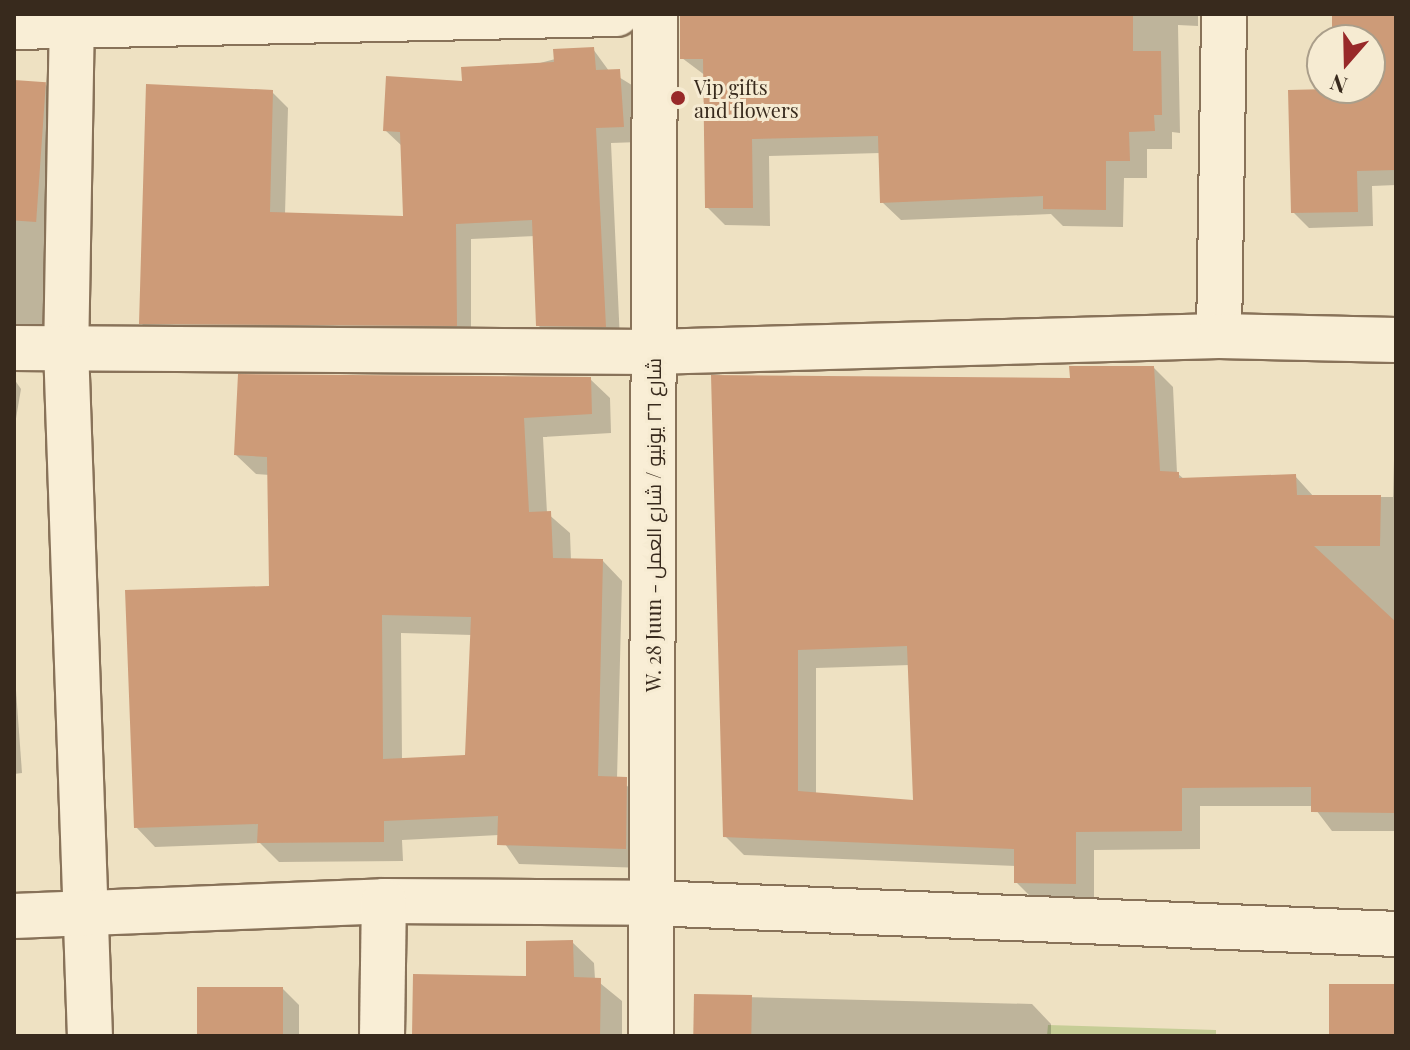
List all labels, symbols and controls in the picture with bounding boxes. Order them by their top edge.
north arrow [1306,24,1386,104]
text: N [1326,68,1351,101]
place label: Vip gifts and flowers [694,74,799,121]
marker: Vip gifts and flowers [669,89,687,107]
street label: W. 28 Juun - شارع ٢٦ يونيو / شارع العمل [640,358,664,692]

